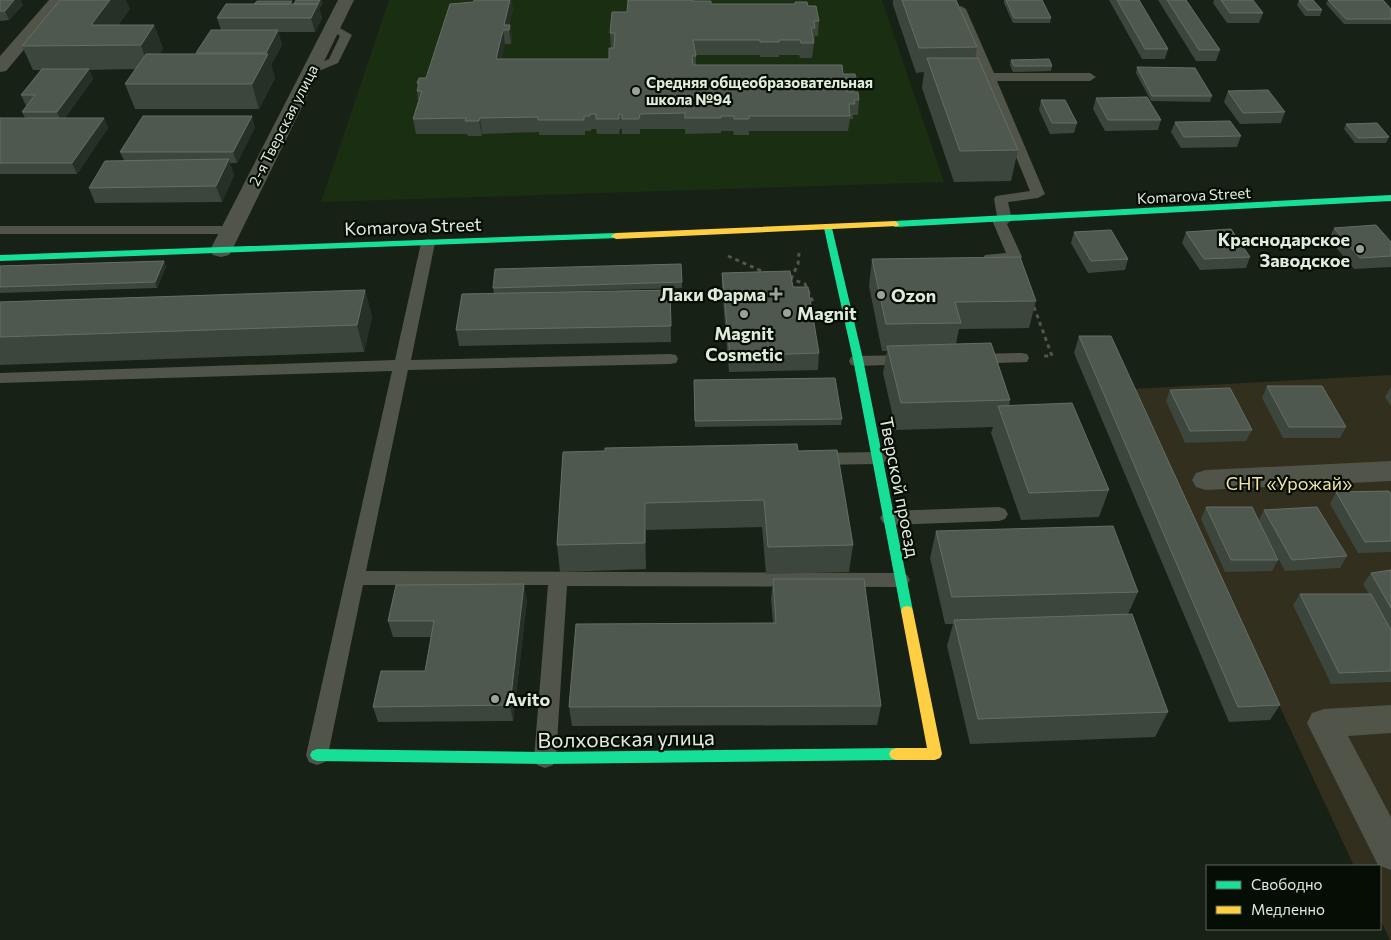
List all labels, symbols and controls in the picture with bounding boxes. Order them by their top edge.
street label: 2-я Тверская улица [245,61,321,189]
place label: Средняя общеобразовательная школа №94 [646,73,873,108]
marker: Средняя общеобразовательная школа №94 [630,85,642,97]
street label: Komarova Street [1136,183,1252,207]
street label: Komarova Street [344,213,482,239]
place label: Краснодарское Заводское [1218,228,1350,271]
marker: Краснодарское Заводское [1354,243,1366,255]
place label: Лаки Фарма [660,283,766,305]
place label: Ozon [891,284,936,306]
marker: Лаки Фарма [770,288,782,300]
marker: Ozon [875,289,887,301]
place label: Magnit [797,302,857,324]
marker: Magnit [781,307,793,319]
marker: Magnit Cosmetic [738,308,750,320]
place label: Magnit Cosmetic [705,322,783,365]
street label: Тверской проезд [876,415,924,559]
park label: СНТ «Урожай» [1226,472,1352,494]
place label: Avito [505,688,550,710]
marker: Avito [489,693,501,705]
street label: Волховская улица [537,724,715,752]
legend [1206,865,1381,930]
text: Свободно [1251,875,1322,893]
text: Медленно [1251,900,1325,918]

